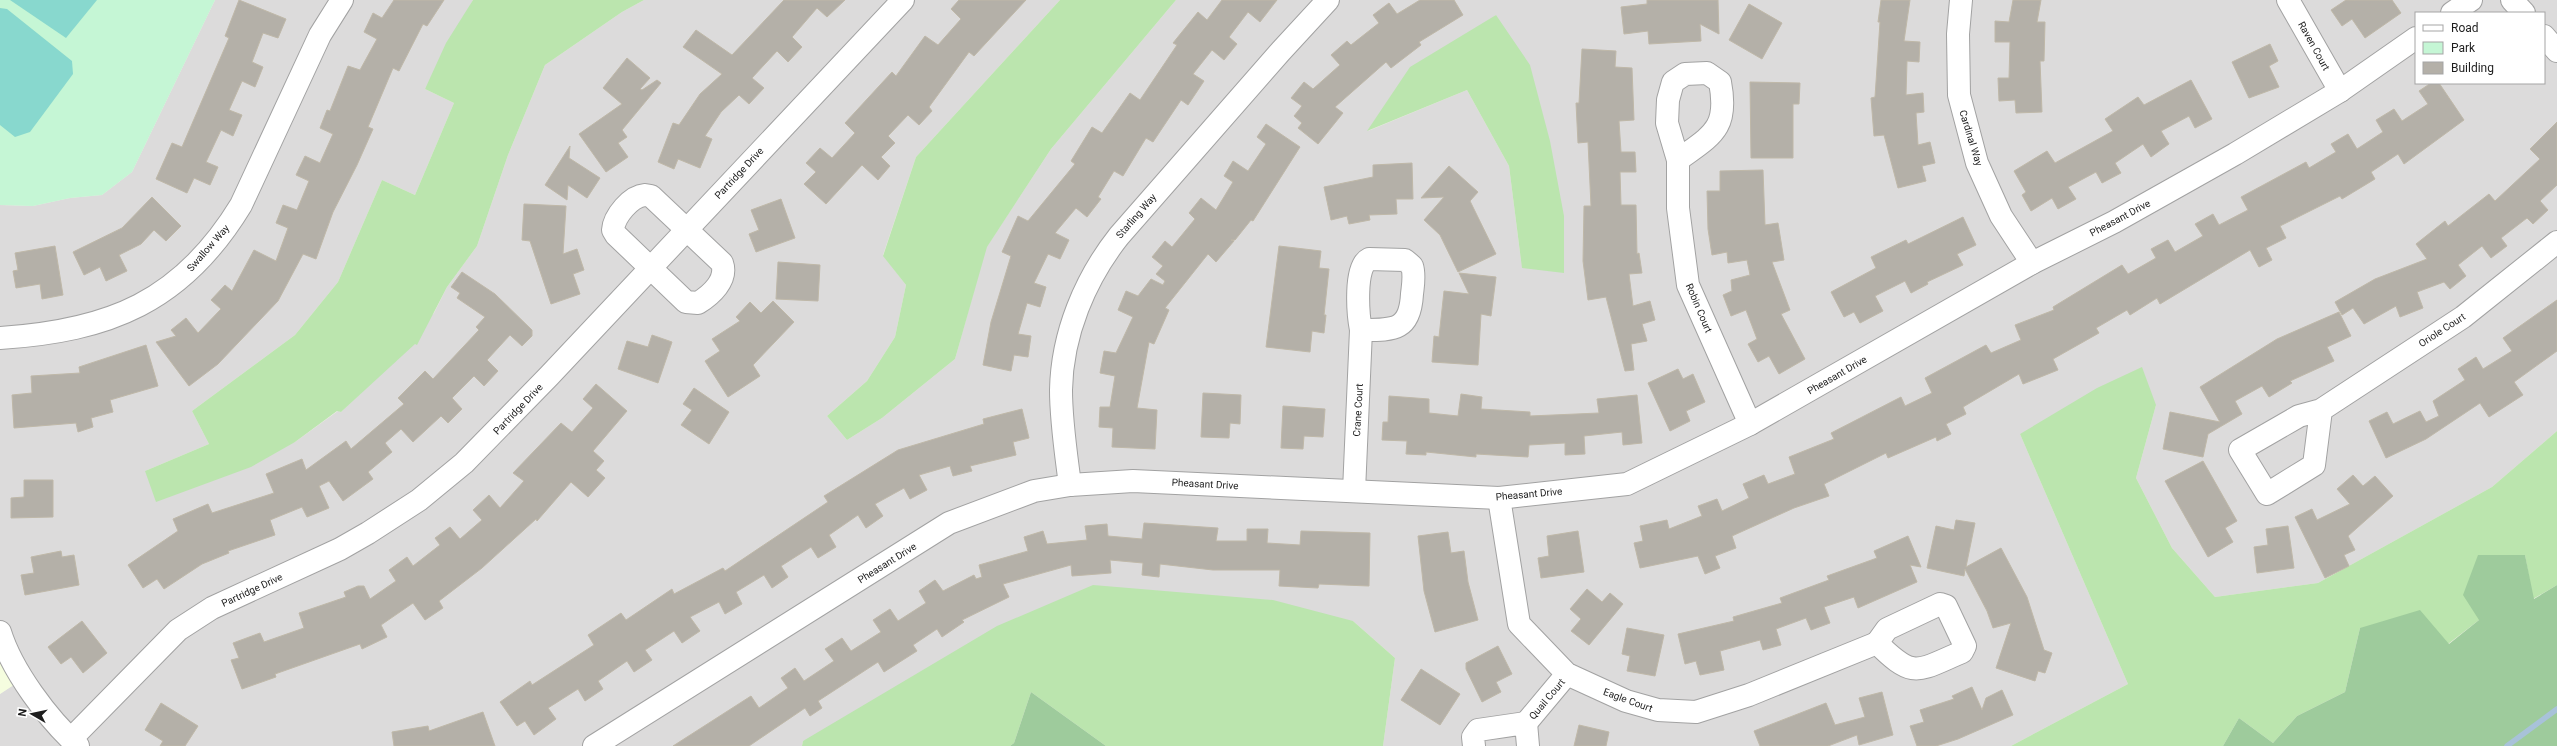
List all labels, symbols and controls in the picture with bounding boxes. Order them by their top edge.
legend [2415,12,2545,84]
street label: Raven Court [2296,20,2332,72]
text: Road [2451,21,2479,35]
text: Park [2451,41,2476,55]
text: Building [2451,61,2494,75]
street label: Cardinal Way [1957,109,1985,168]
street label: Partridge Drive [712,145,766,201]
street label: Starling Way [1114,191,1158,240]
street label: Pheasant Drive [2088,197,2152,239]
street label: Swallow Way [185,222,231,274]
street label: Robin Court [1684,282,1714,334]
street label: Oriole Court [2417,311,2467,349]
street label: Pheasant Drive [1805,354,1869,396]
street label: Partridge Drive [491,381,545,437]
street label: Crane Court [1351,383,1365,437]
street label: Pheasant Drive [1171,477,1239,491]
street label: Pheasant Drive [1495,486,1563,502]
street label: Pheasant Drive [856,541,918,585]
street label: Partridge Drive [220,571,284,609]
street label: Quail Court [1527,676,1567,722]
street label: Eagle Court [1602,686,1654,714]
north arrow [12,694,52,734]
text: N [16,707,30,717]

